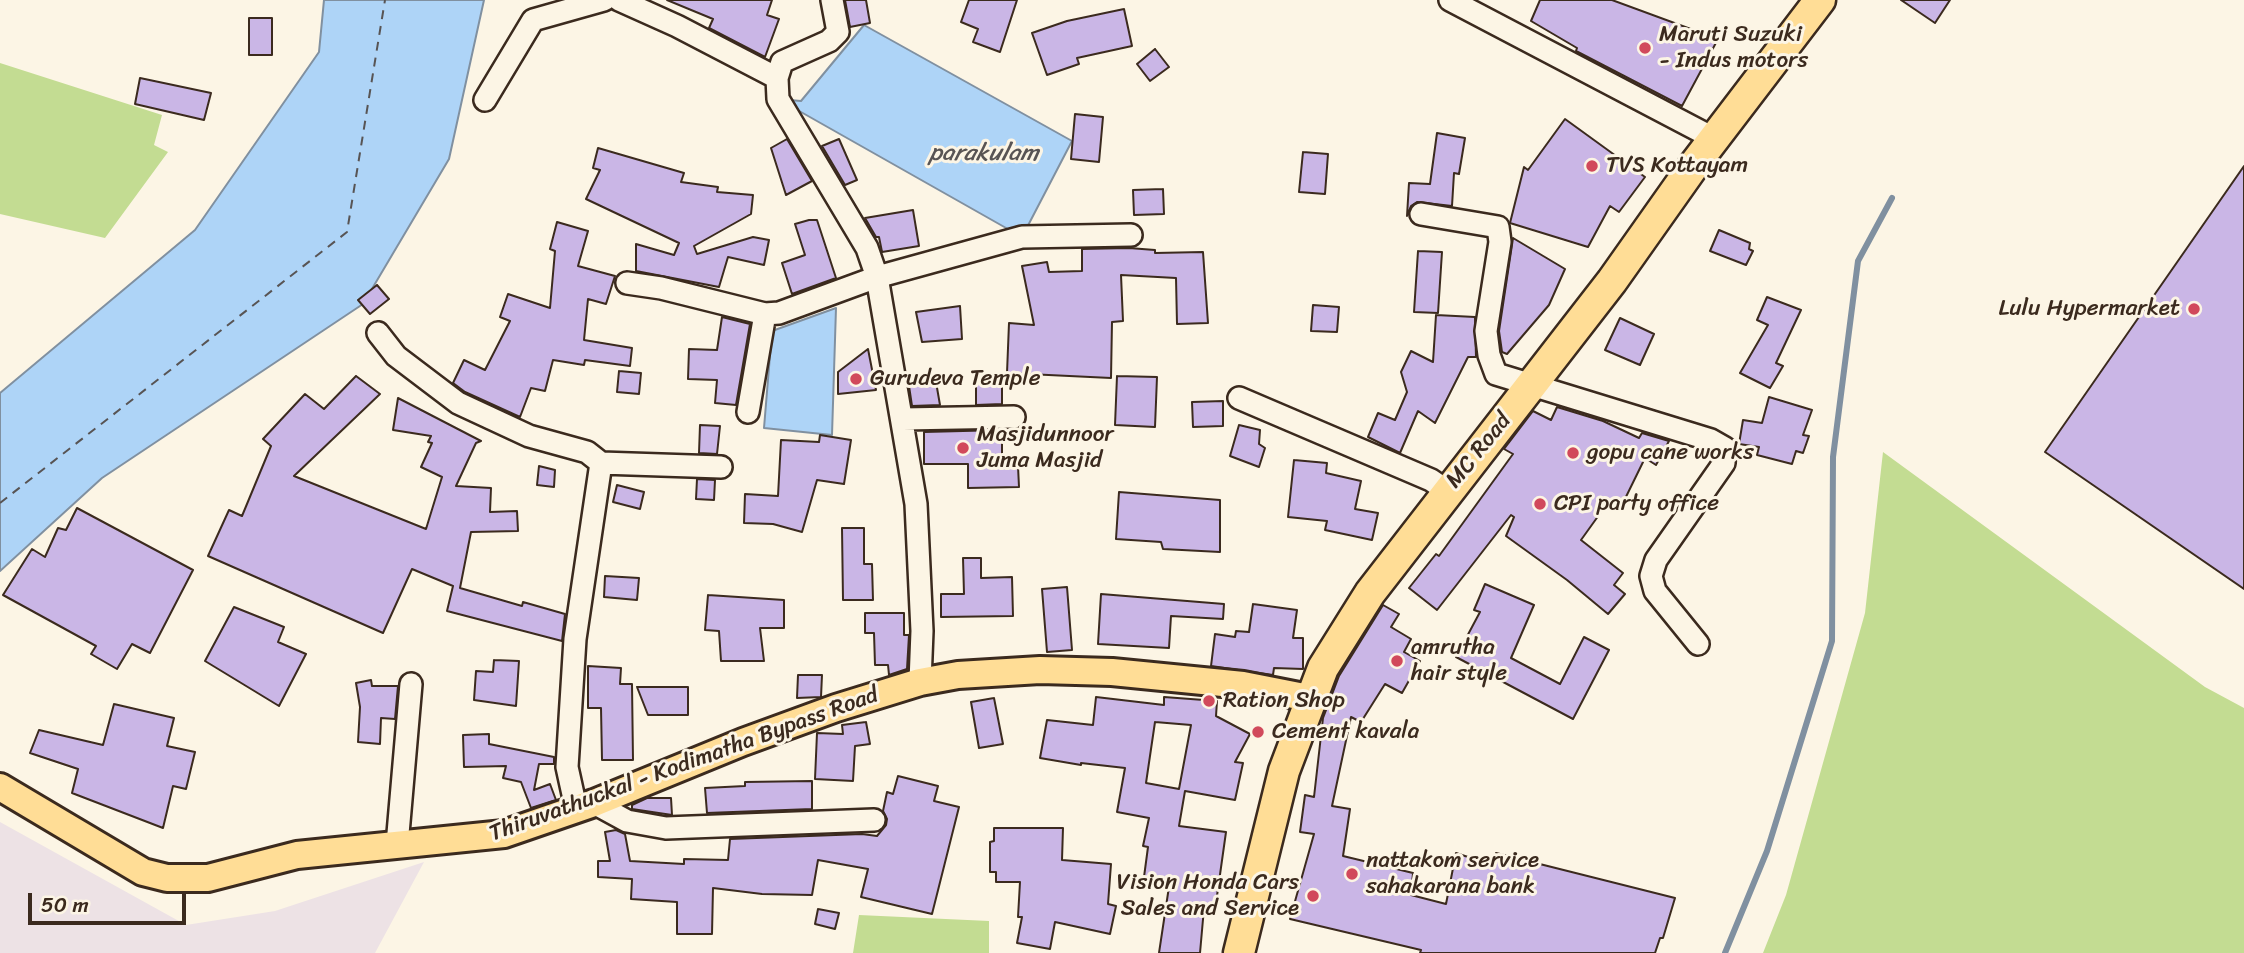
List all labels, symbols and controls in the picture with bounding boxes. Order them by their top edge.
place label: Maruti Suzuki - Indus motors [1659,21,1808,75]
marker: Maruti Suzuki - Indus motors [1637,40,1653,56]
water label: parakulam [929,140,1039,168]
place label: TVS Kottayam [1606,152,1748,180]
marker: TVS Kottayam [1584,158,1600,174]
place label: Lulu Hypermarket [1999,295,2180,323]
marker: Lulu Hypermarket [2186,301,2202,317]
place label: Gurudeva Temple [870,365,1041,393]
marker: Gurudeva Temple [848,371,864,387]
street label: MC Road [1440,408,1518,494]
place label: Masjidunnoor Juma Masjid [977,421,1114,475]
place label: gopu cane works [1587,439,1754,467]
marker: Masjidunnoor Juma Masjid [955,440,971,456]
marker: gopu cane works [1565,445,1581,461]
place label: CPI party office [1554,490,1719,518]
marker: CPI party office [1532,496,1548,512]
place label: amrutha hair style [1411,634,1507,688]
marker: amrutha hair style [1389,653,1405,669]
street label: Thiruvathuckal - Kodimatha Bypass Road [486,682,882,848]
place label: Ration Shop [1223,687,1345,715]
marker: Ration Shop [1201,693,1217,709]
place label: Cement kavala [1272,718,1419,746]
marker: Cement kavala [1250,724,1266,740]
place label: nattakom service sahakarana bank [1366,847,1539,901]
marker: nattakom service sahakarana bank [1344,866,1360,882]
place label: Vision Honda Cars Sales and Service [1116,869,1299,923]
scale bar [32,880,189,924]
text: 50 m [41,886,89,924]
marker: Vision Honda Cars Sales and Service [1305,888,1321,904]

